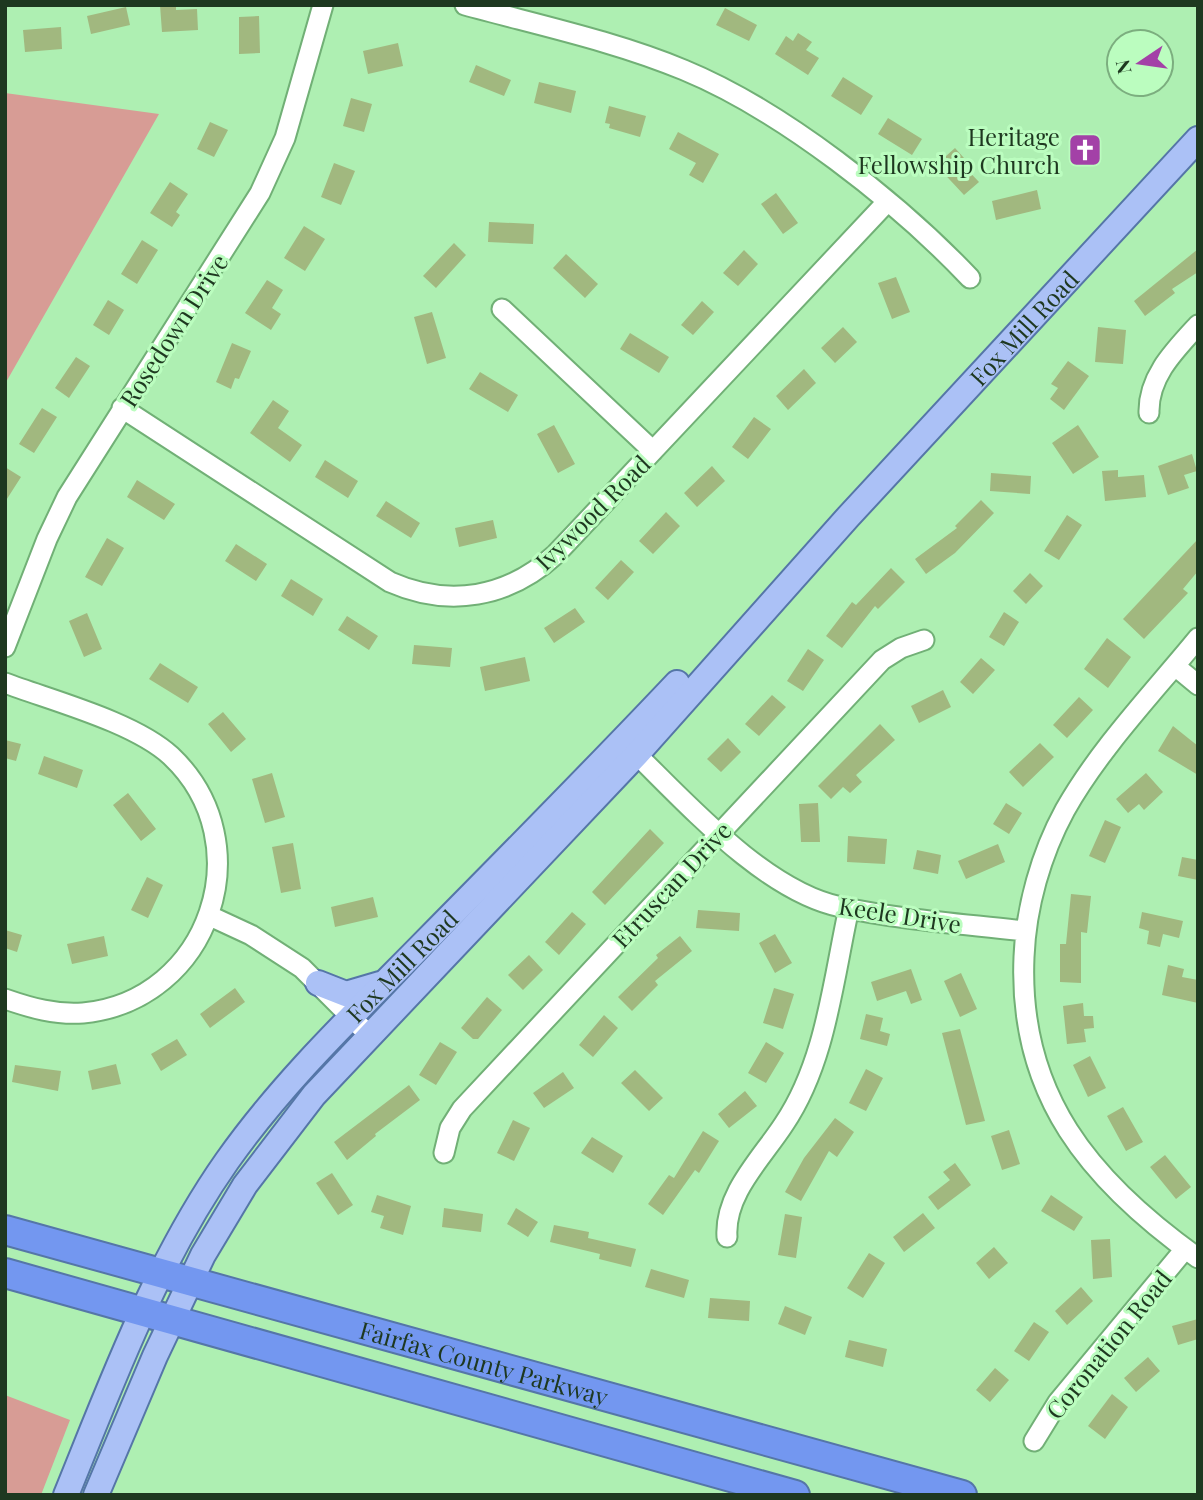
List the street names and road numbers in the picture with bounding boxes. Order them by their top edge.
street label: Rosedown Drive [112,247,234,413]
street label: Fox Mill Road [962,263,1085,392]
street label: Ivywood Road [527,447,657,577]
street label: Etruscan Drive [604,814,738,954]
street label: Keele Drive [837,889,963,939]
street label: Fox Mill Road [339,902,464,1029]
street label: Coronation Road [1038,1263,1178,1425]
street label: Fairfax County Parkway [356,1313,612,1412]

